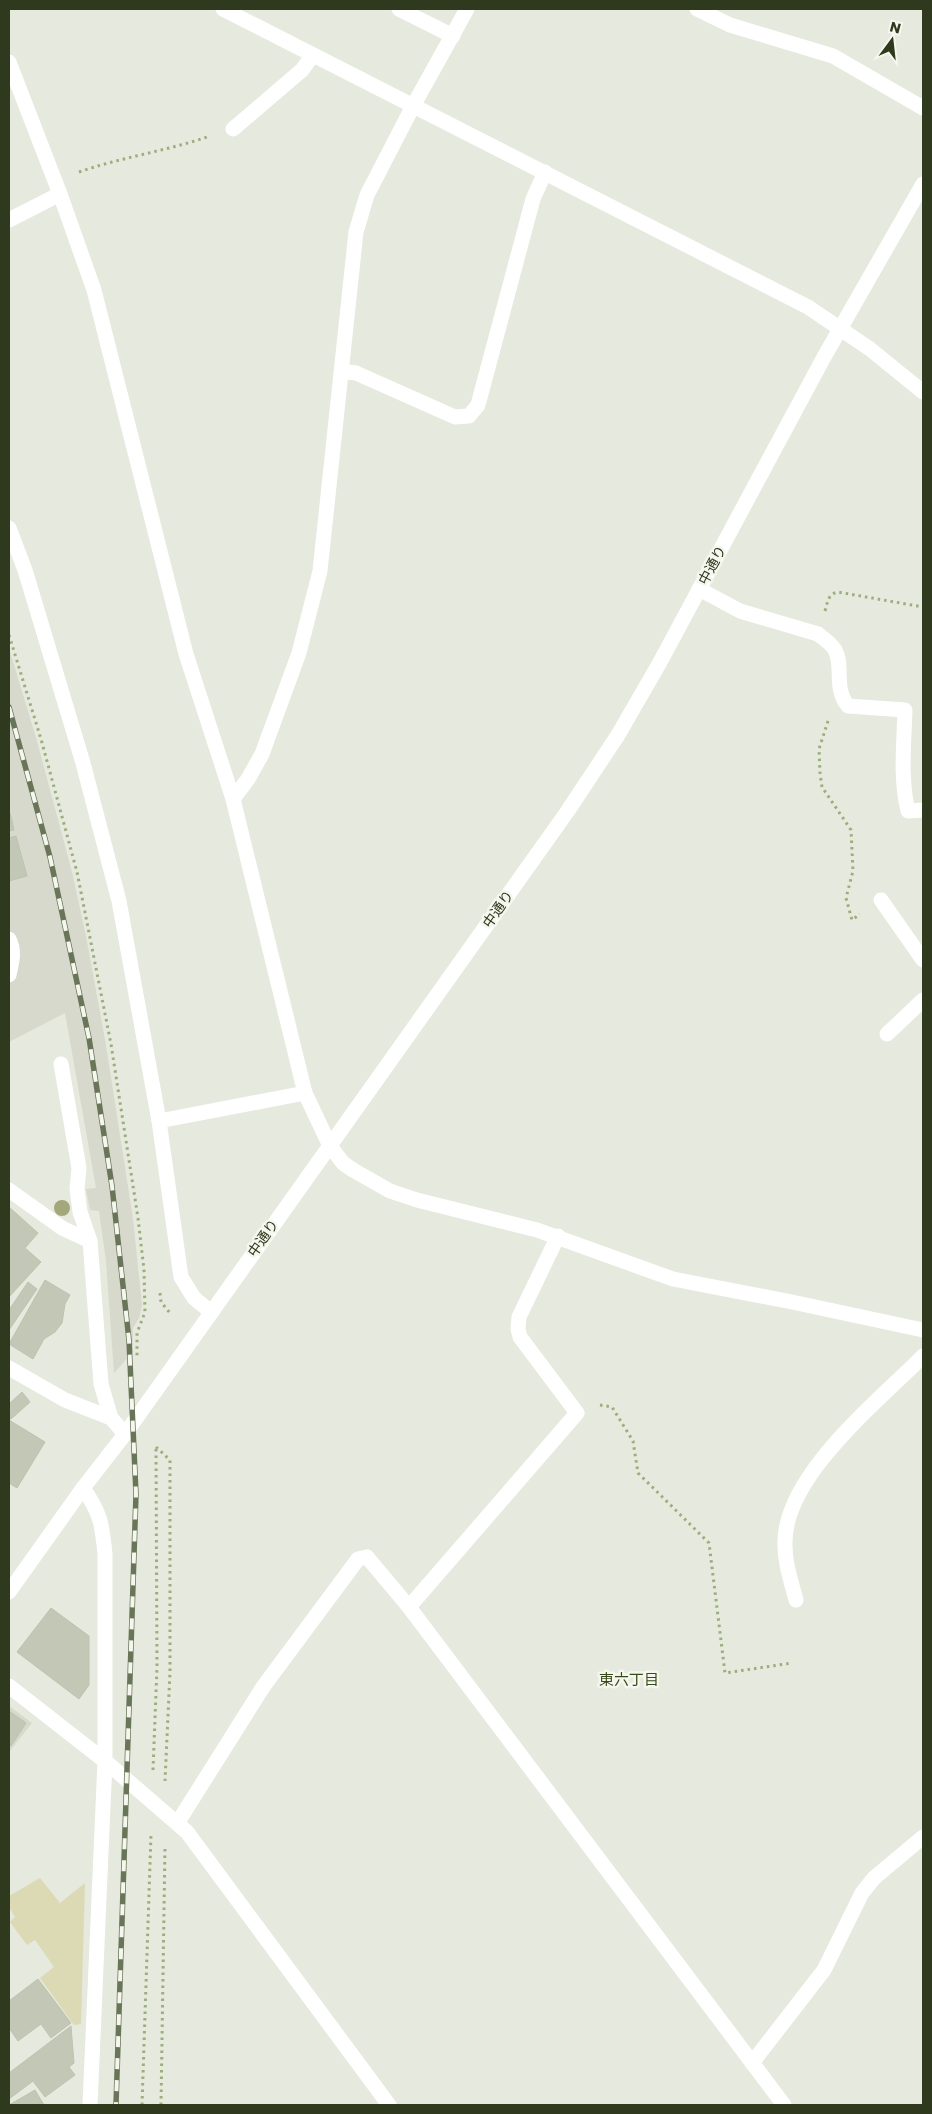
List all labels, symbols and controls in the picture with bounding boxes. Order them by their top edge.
north arrow [867,15,917,65]
text: N [888,16,903,38]
street label: 中通り [693,542,731,588]
street label: 中通り [478,886,518,932]
street label: 中通り [243,1215,283,1261]
district label: 東六丁目 [599,1669,659,1690]

